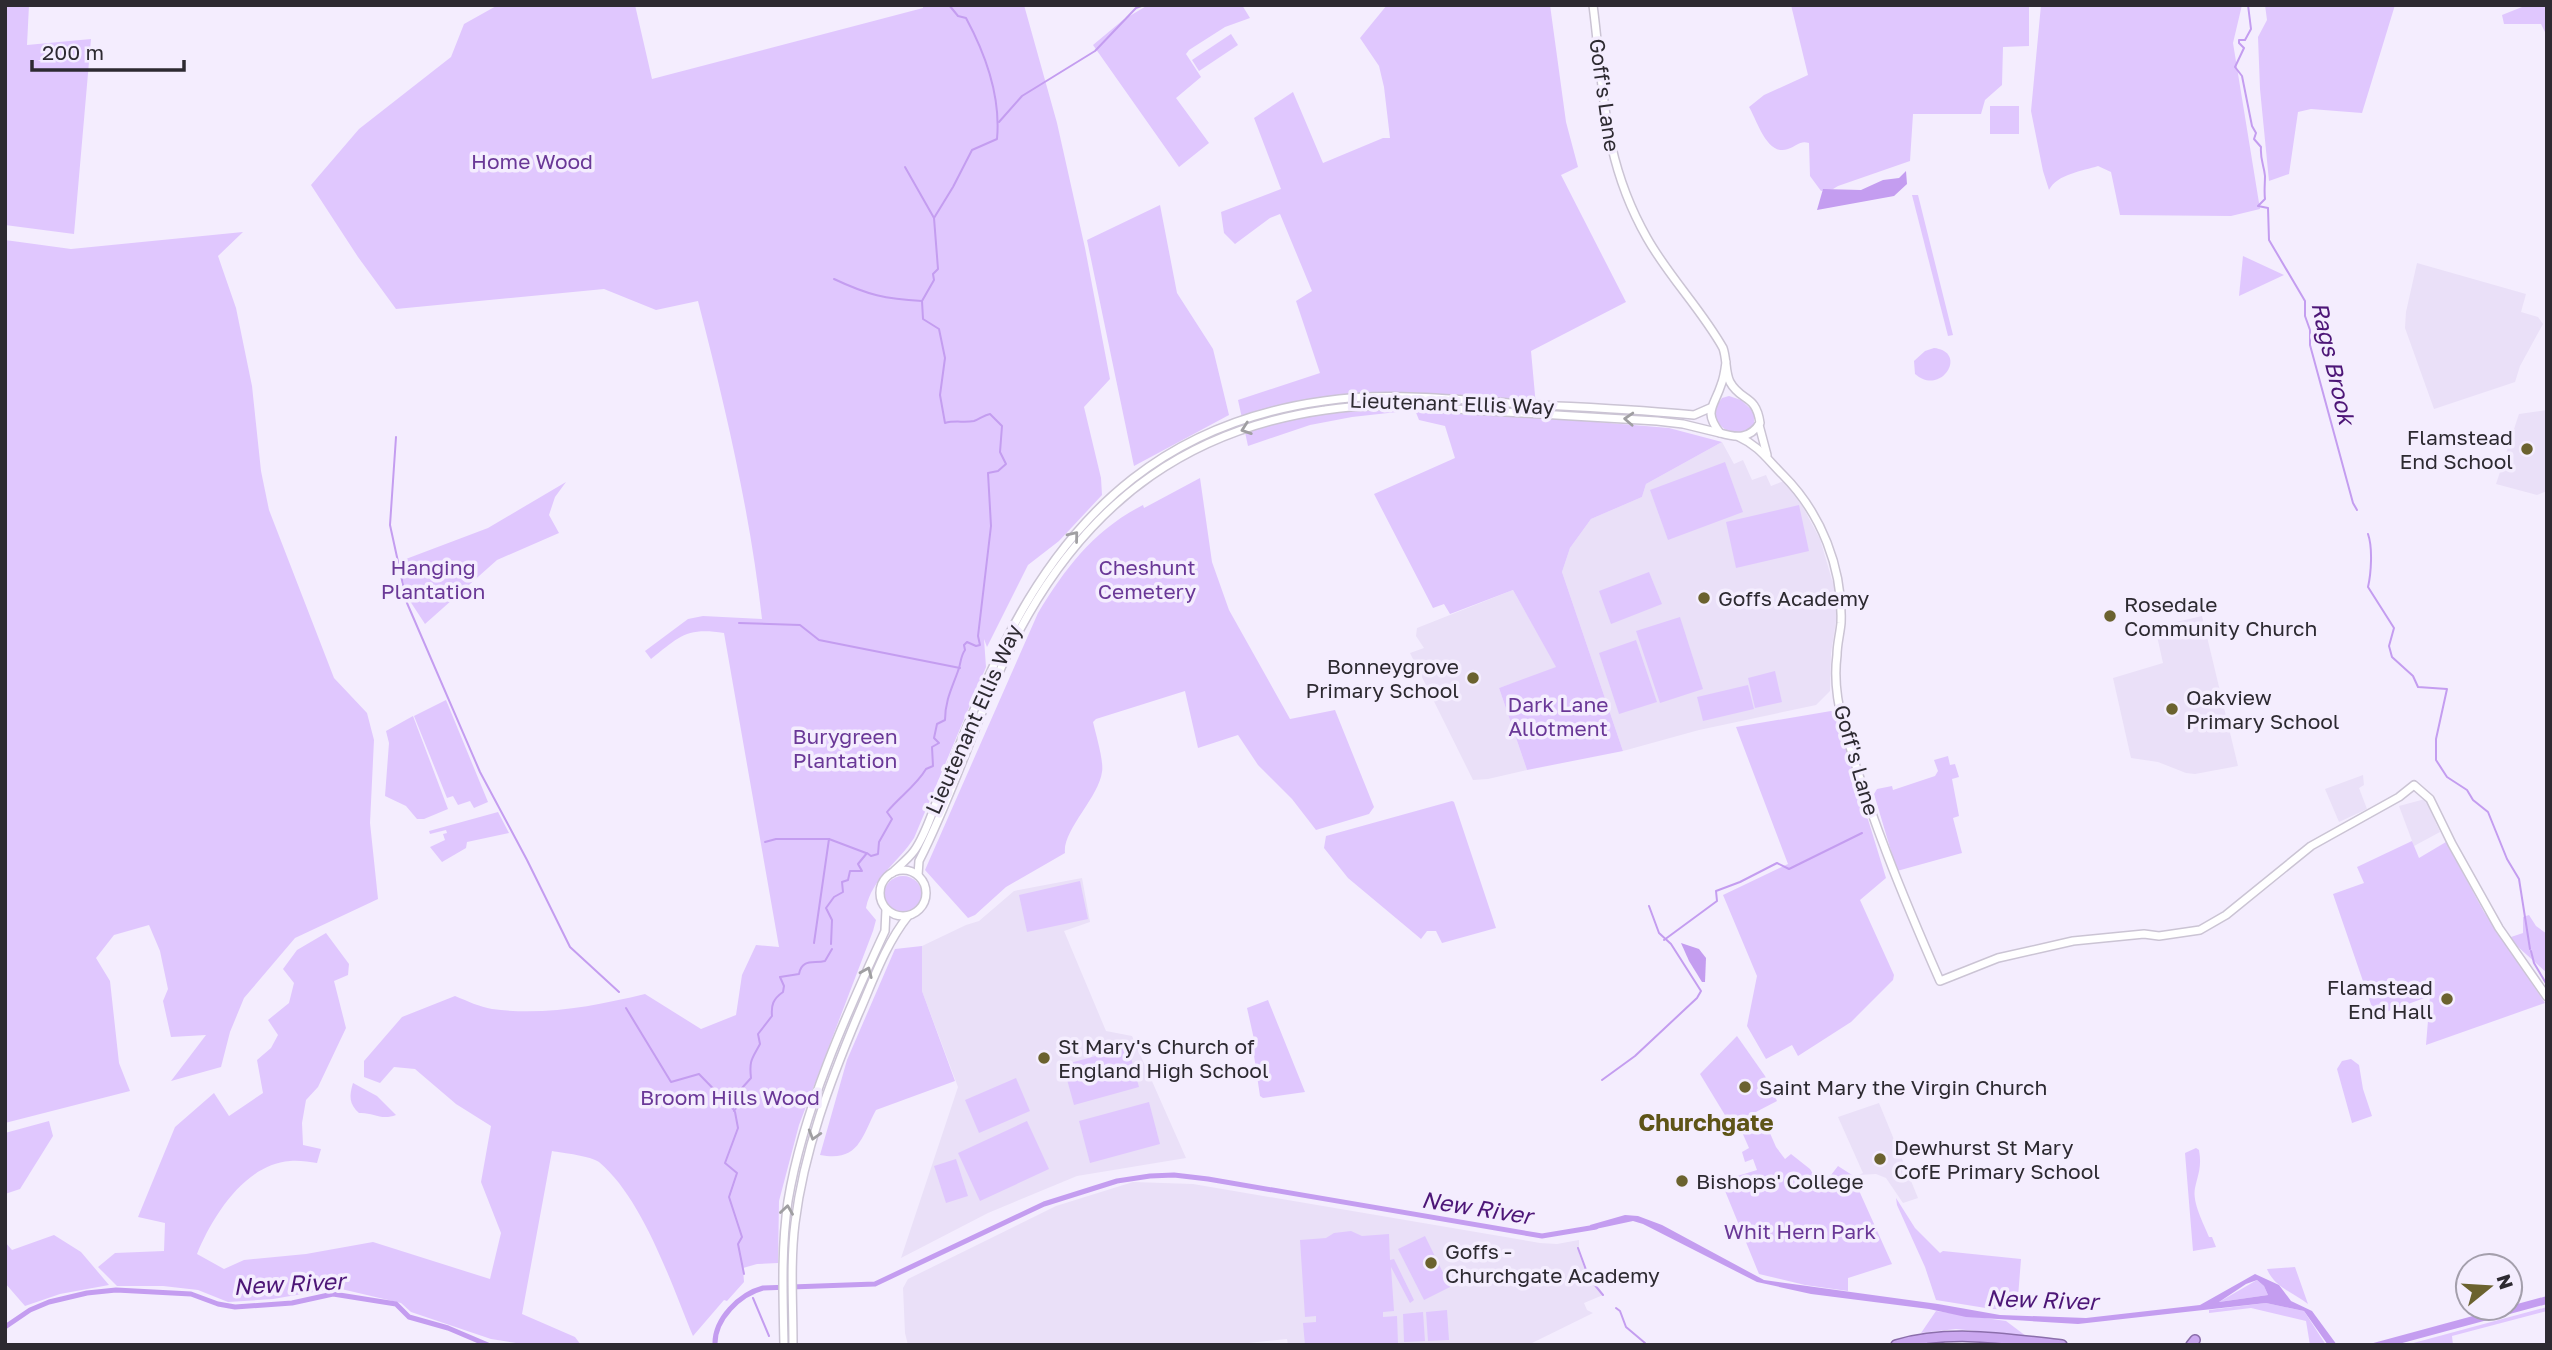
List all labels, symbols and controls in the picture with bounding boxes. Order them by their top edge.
scale bar [32,28,184,72]
street label: Goff's Lane [1584,37,1626,153]
text: 200 m [42,39,104,65]
park label: Home Wood [471,148,593,174]
water label: Rags Brook [2306,299,2362,429]
street label: Lieutenant Ellis Way [1349,386,1555,420]
one-way arrow [1624,412,1635,427]
one-way arrow [1241,421,1253,435]
place label: Flamstead End School [2399,424,2513,474]
marker: Flamstead End School [2519,441,2535,457]
one-way arrow [1066,531,1078,544]
park label: Hanging Plantation [381,554,485,604]
park label: Cheshunt Cemetery [1098,554,1196,604]
place label: Goffs Academy [1718,585,1870,611]
marker: Goffs Academy [1696,590,1712,606]
place label: Rosedale Community Church [2124,591,2317,641]
marker: Rosedale Community Church [2102,608,2118,624]
street label: Lieutenant Ellis Way [919,620,1027,818]
place label: Bonneygrove Primary School [1305,653,1459,703]
marker: Bonneygrove Primary School [1465,670,1481,686]
place label: Oakview Primary School [2186,684,2340,734]
park label: Dark Lane Allotment [1507,691,1609,741]
marker: Oakview Primary School [2164,701,2180,717]
street label: Goff's Lane [1829,702,1885,818]
park label: Burygreen Plantation [792,723,898,773]
one-way arrow [858,967,872,979]
place label: Flamstead End Hall [2327,974,2433,1024]
marker: Flamstead End Hall [2439,991,2455,1007]
place label: St Mary's Church of England High School [1058,1033,1269,1083]
marker: St Mary's Church of England High School [1036,1050,1052,1066]
place label: Saint Mary the Virgin Church [1759,1074,2047,1100]
marker: Saint Mary the Virgin Church [1737,1079,1753,1095]
park label: Broom Hills Wood [640,1084,820,1110]
district label: Churchgate [1638,1107,1774,1136]
one-way arrow [807,1129,822,1141]
place label: Dewhurst St Mary CofE Primary School [1894,1134,2100,1184]
marker: Dewhurst St Mary CofE Primary School [1872,1151,1888,1167]
place label: Bishops' College [1696,1168,1864,1194]
marker: Bishops' College [1674,1173,1690,1189]
water label: New River [1420,1184,1537,1230]
one-way arrow [780,1204,795,1216]
park label: Whit Hern Park [1724,1218,1876,1244]
place label: Goffs - Churchgate Academy [1445,1238,1660,1288]
north arrow [2454,1252,2524,1322]
marker: Goffs - Churchgate Academy [1423,1255,1439,1271]
water label: New River [233,1266,348,1300]
text: N [2492,1271,2519,1292]
water label: New River [1986,1283,2101,1315]

